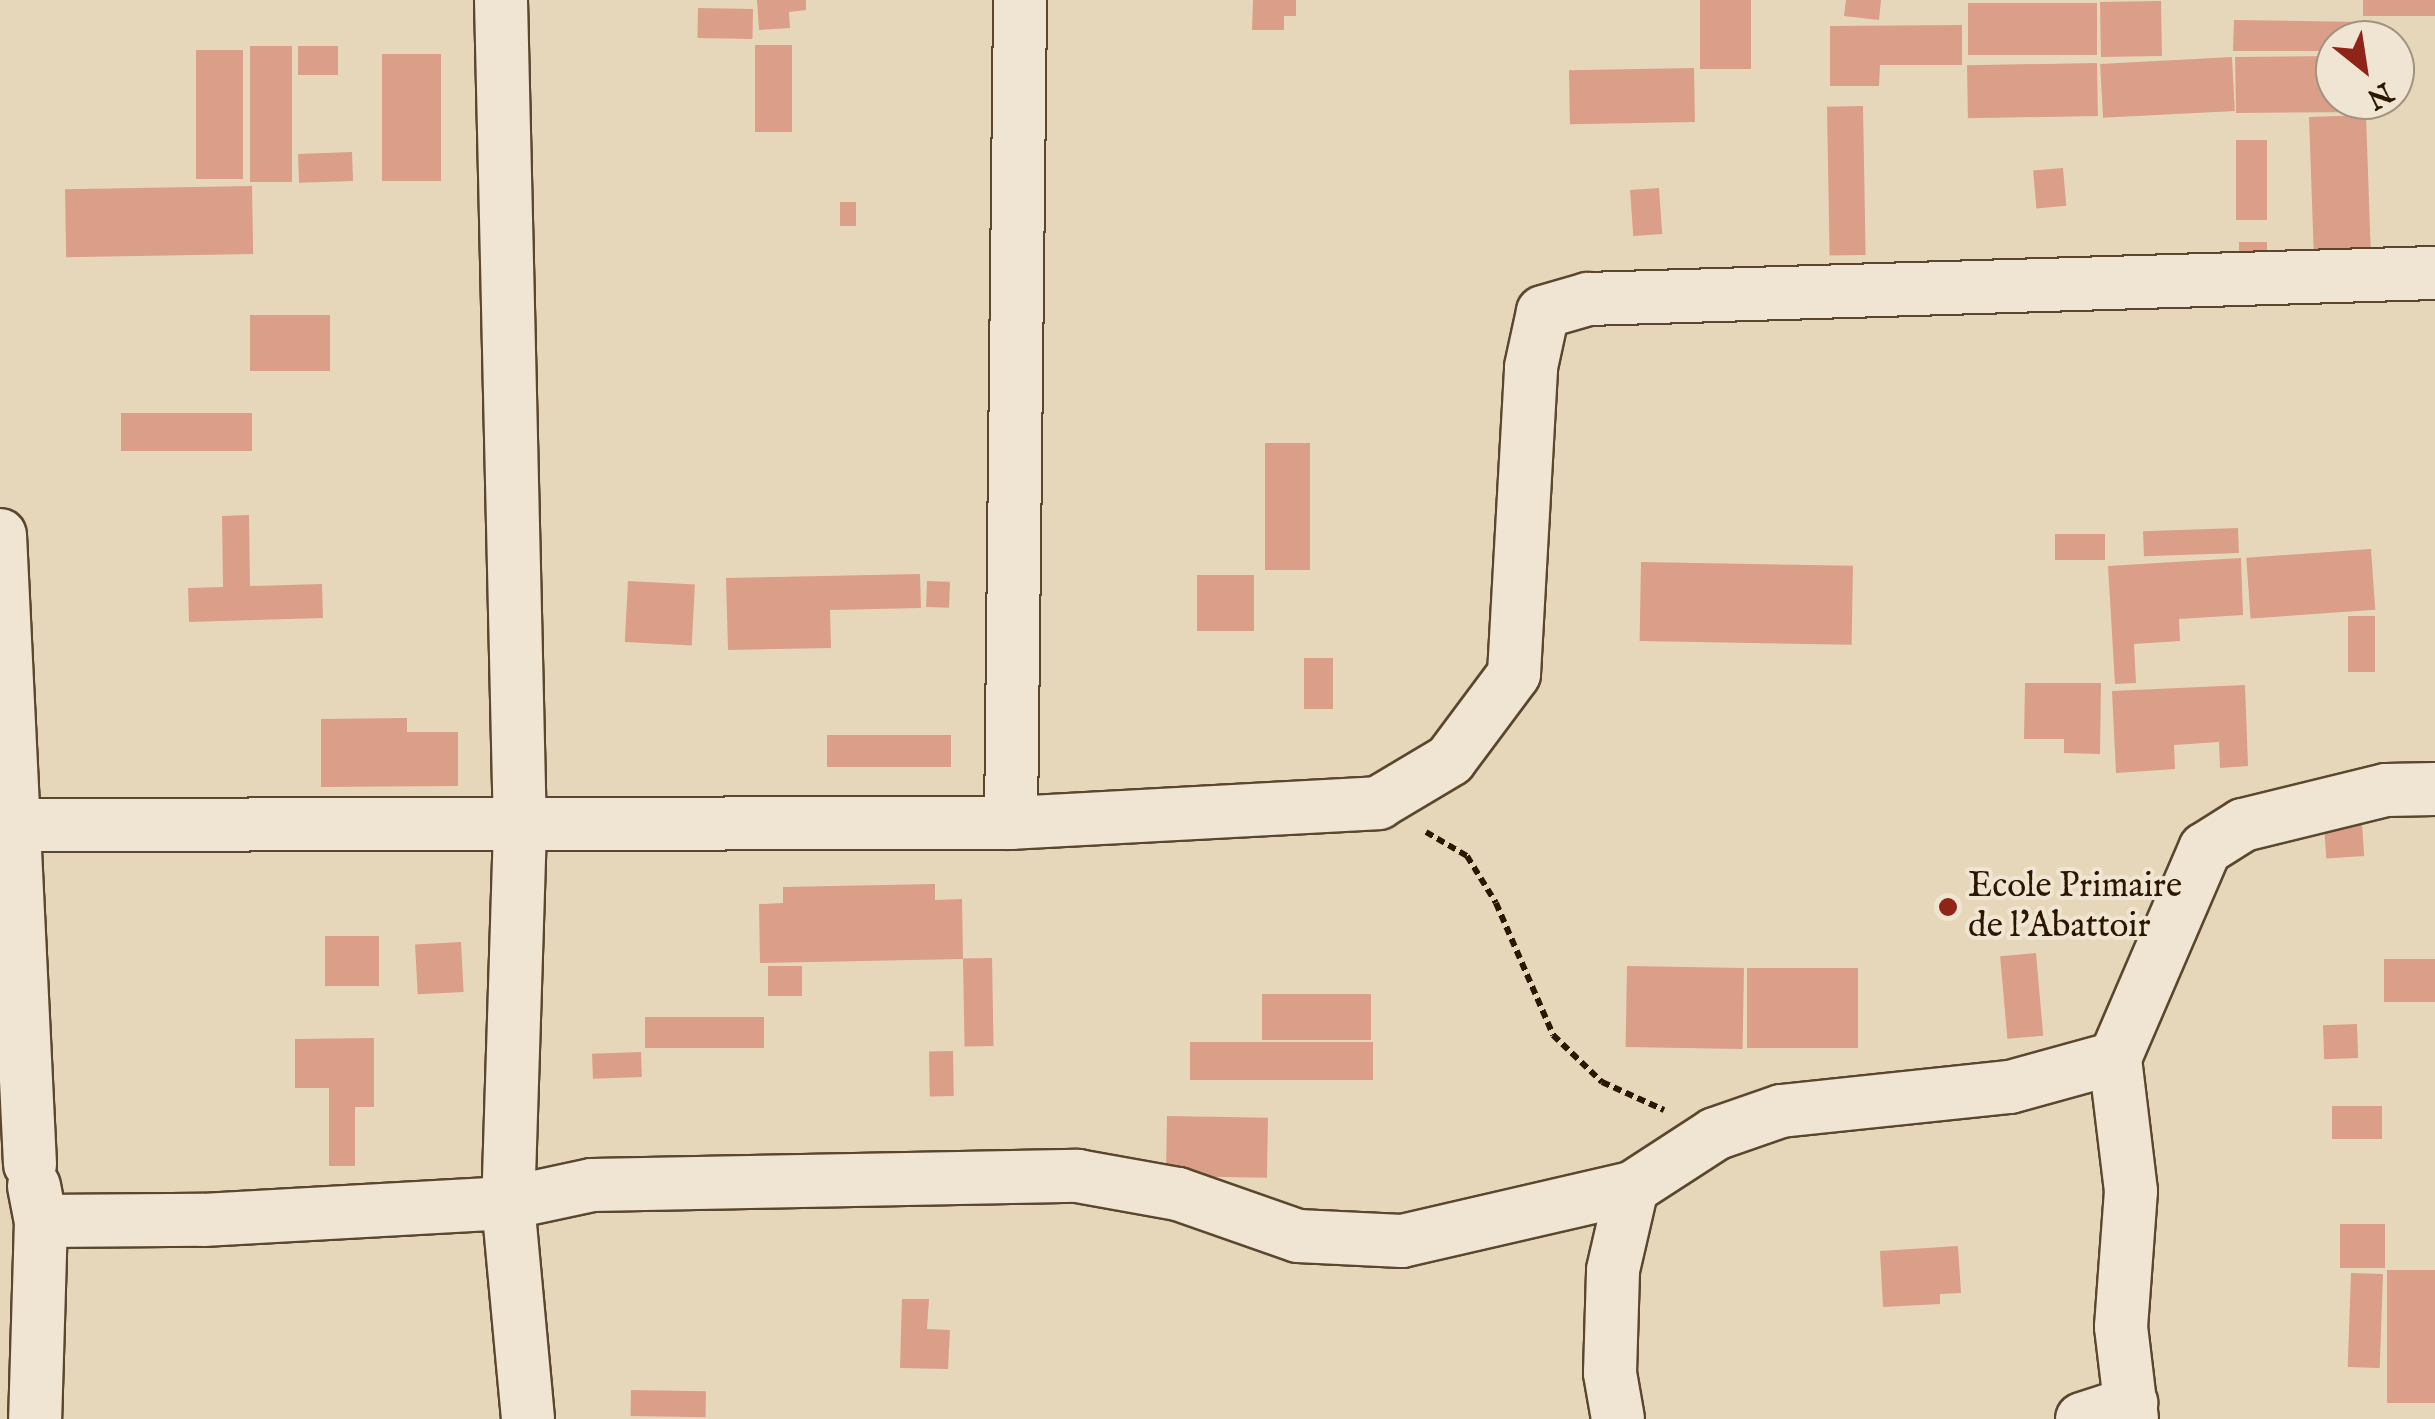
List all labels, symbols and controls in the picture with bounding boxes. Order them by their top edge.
north arrow [2315,20,2415,120]
text: N [2360,73,2399,116]
place label: Ecole Primaire de l'Abattoir [1968,866,2182,948]
marker: Ecole Primaire de l'Abattoir [1937,896,1959,918]

